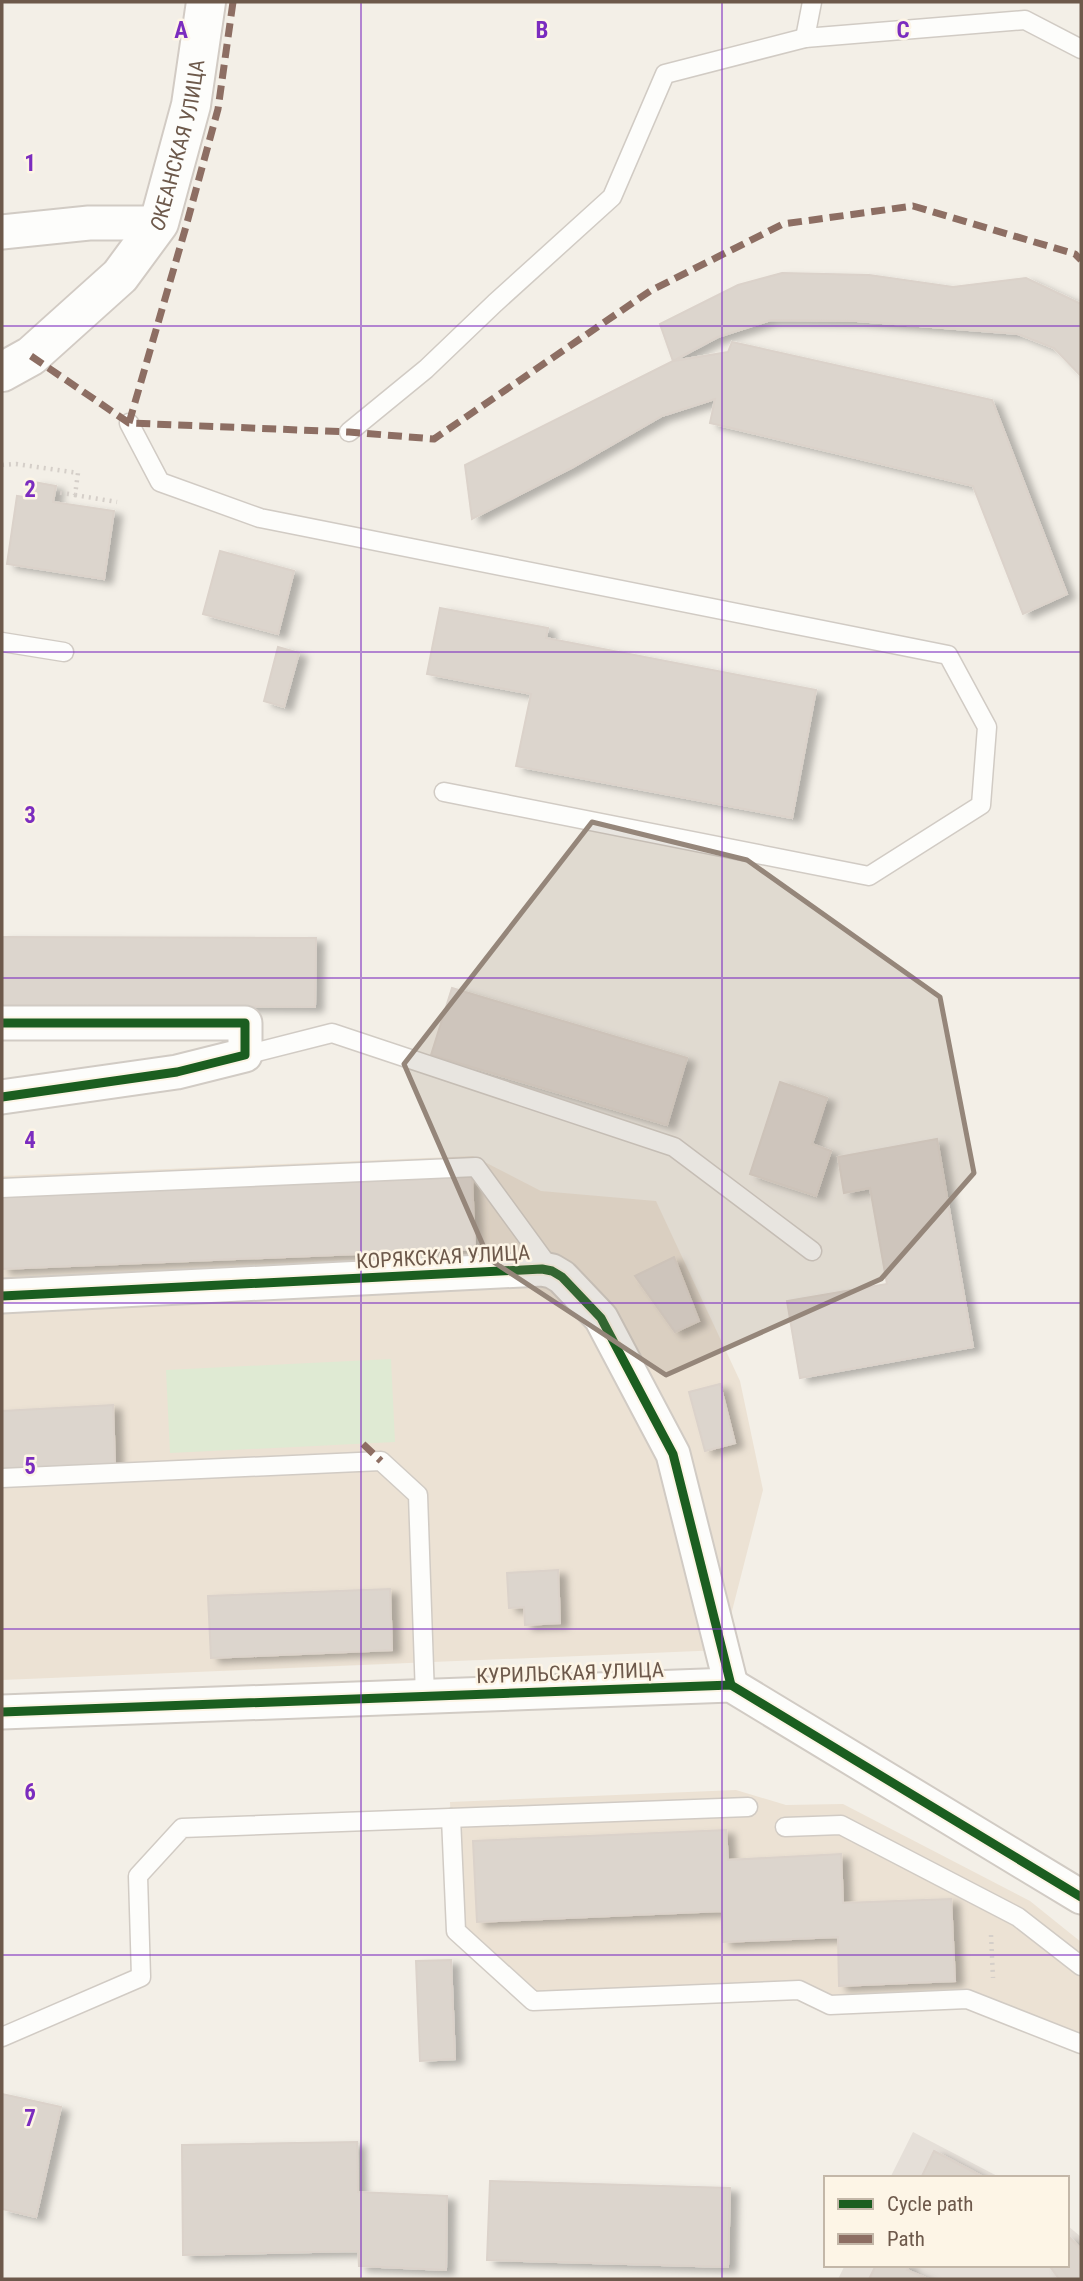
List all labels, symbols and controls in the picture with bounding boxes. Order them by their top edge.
text: A [174,17,188,44]
text: B [536,17,548,44]
text: C [896,17,910,44]
street label: ОКЕАНСКАЯ УЛИЦА [145,58,209,236]
text: 1 [24,150,36,177]
text: 2 [24,476,36,503]
text: 3 [24,802,36,829]
text: 4 [24,1127,36,1154]
street label: КОРЯКСКАЯ УЛИЦА [355,1240,531,1274]
text: 5 [24,1453,36,1480]
street label: КУРИЛЬСКАЯ УЛИЦА [476,1658,664,1688]
text: 6 [24,1779,36,1806]
text: 7 [24,2105,36,2132]
legend [824,2176,1069,2267]
text: Cycle path [887,2192,973,2216]
text: Path [887,2227,925,2251]

